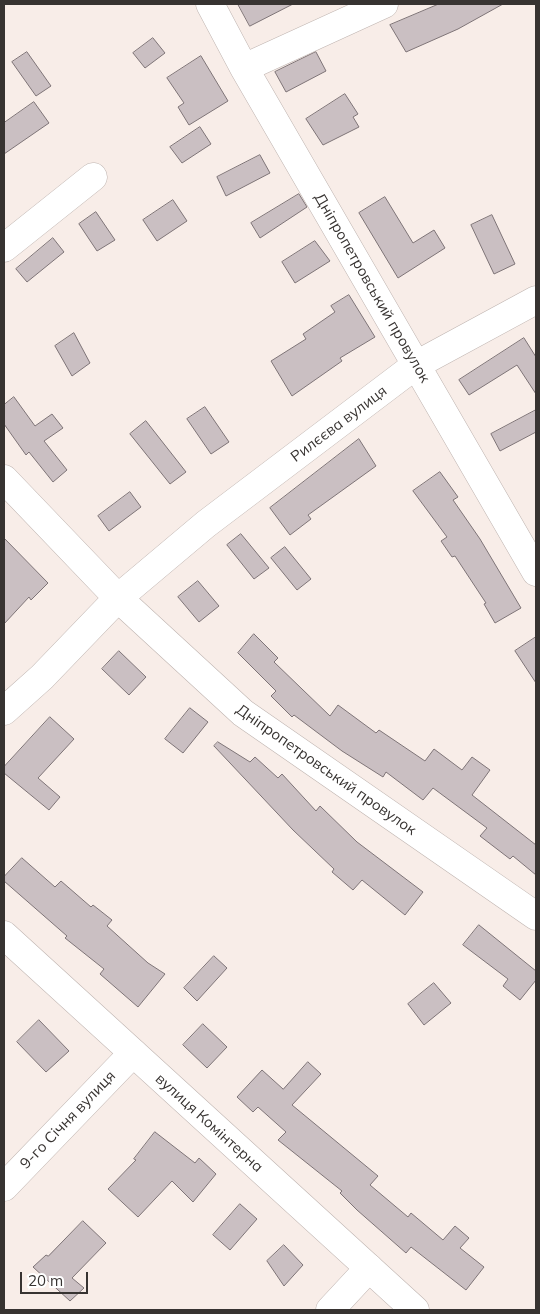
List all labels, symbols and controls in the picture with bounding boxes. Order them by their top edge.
street label: Дніпропетровський провулок [310,190,434,386]
street label: Рилєєва вулиця [287,382,391,466]
street label: Дніпропетровський провулок [232,701,420,839]
street label: 9-го Січня вулиця [17,1067,119,1173]
street label: вулиця Комінтерна [151,1070,267,1176]
scale bar [22,1262,90,1294]
text: 20 m [28,1271,63,1290]

